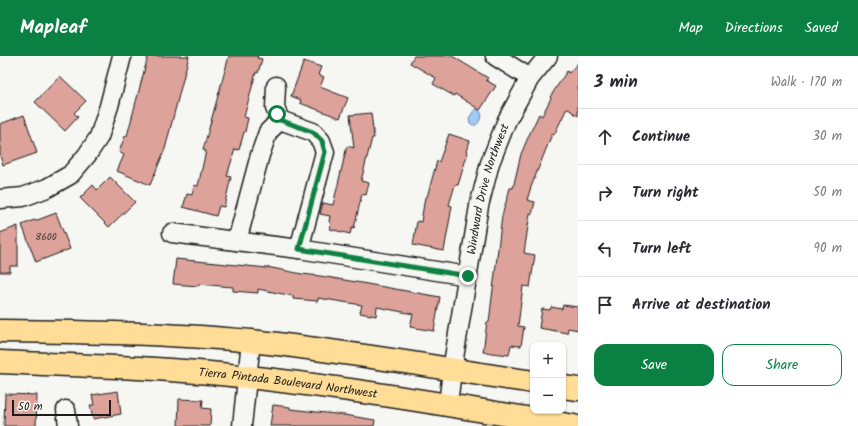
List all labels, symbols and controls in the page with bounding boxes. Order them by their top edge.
text: Mapleaf [20,13,87,43]
text: Map [678,17,703,39]
text: Directions [725,17,783,39]
text: Saved [805,17,838,39]
text: 3 min [594,69,638,96]
text: Walk · 170 m [771,72,842,93]
route start [268,105,286,123]
street label: Windward Drive Northwest [462,120,514,256]
text: Continue [632,125,690,149]
icon: ahead [594,126,616,148]
text: 30 m [813,126,842,147]
text: Turn right [632,181,699,205]
icon: right [594,182,616,204]
text: 50 m [813,182,842,203]
house number: 8600 [35,229,57,245]
text: Turn left [632,237,692,261]
icon: left [594,238,616,260]
text: 90 m [814,238,842,259]
route end [459,267,477,285]
text: Arrive at destination [632,293,771,317]
icon: arrive [594,294,616,316]
map controls [530,342,566,414]
button: + [530,342,566,378]
button: Save [594,344,714,386]
button: Share [722,344,842,386]
street label: Tierra Pintada Boulevard Northwest [198,363,379,404]
button: − [530,378,566,414]
scale bar [12,398,111,417]
text: 50 m [18,398,43,416]

